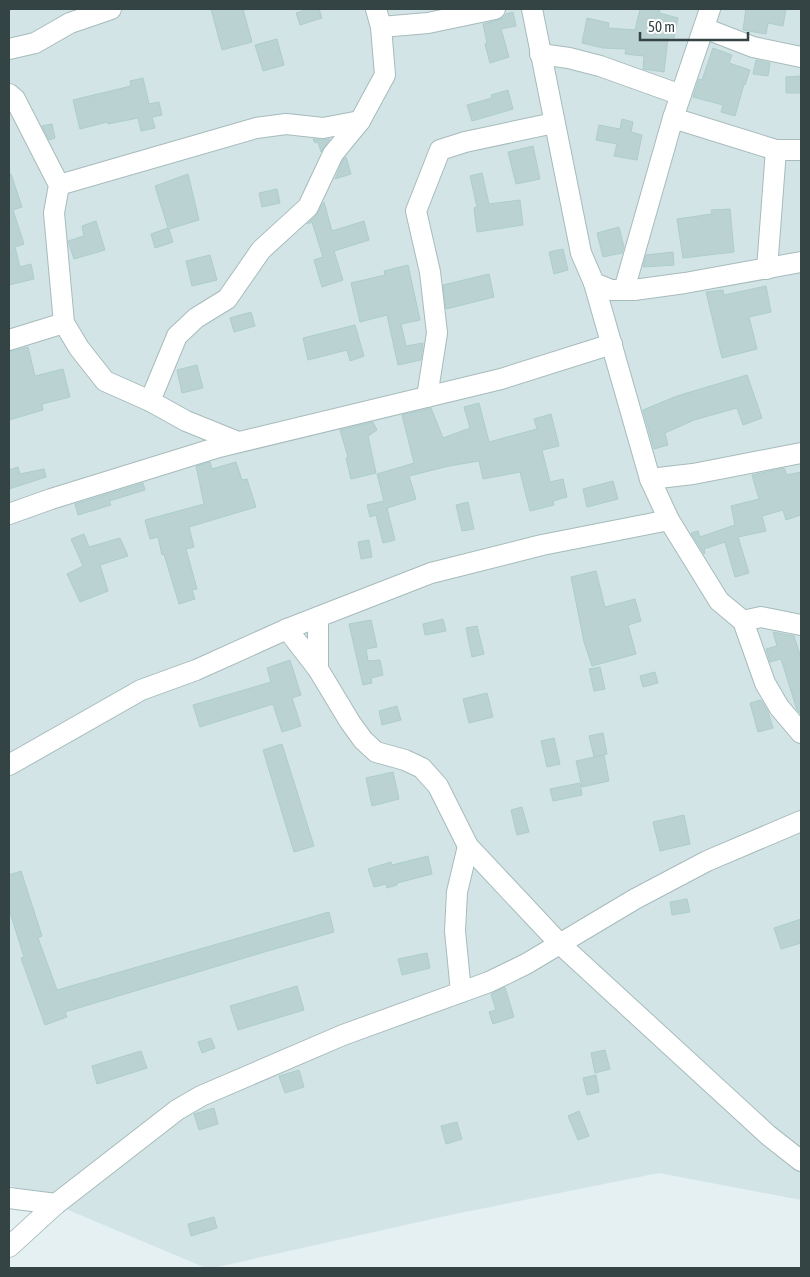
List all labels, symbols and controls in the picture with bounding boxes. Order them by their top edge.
scale bar [640,10,748,42]
text: 50 m [648,18,675,35]

